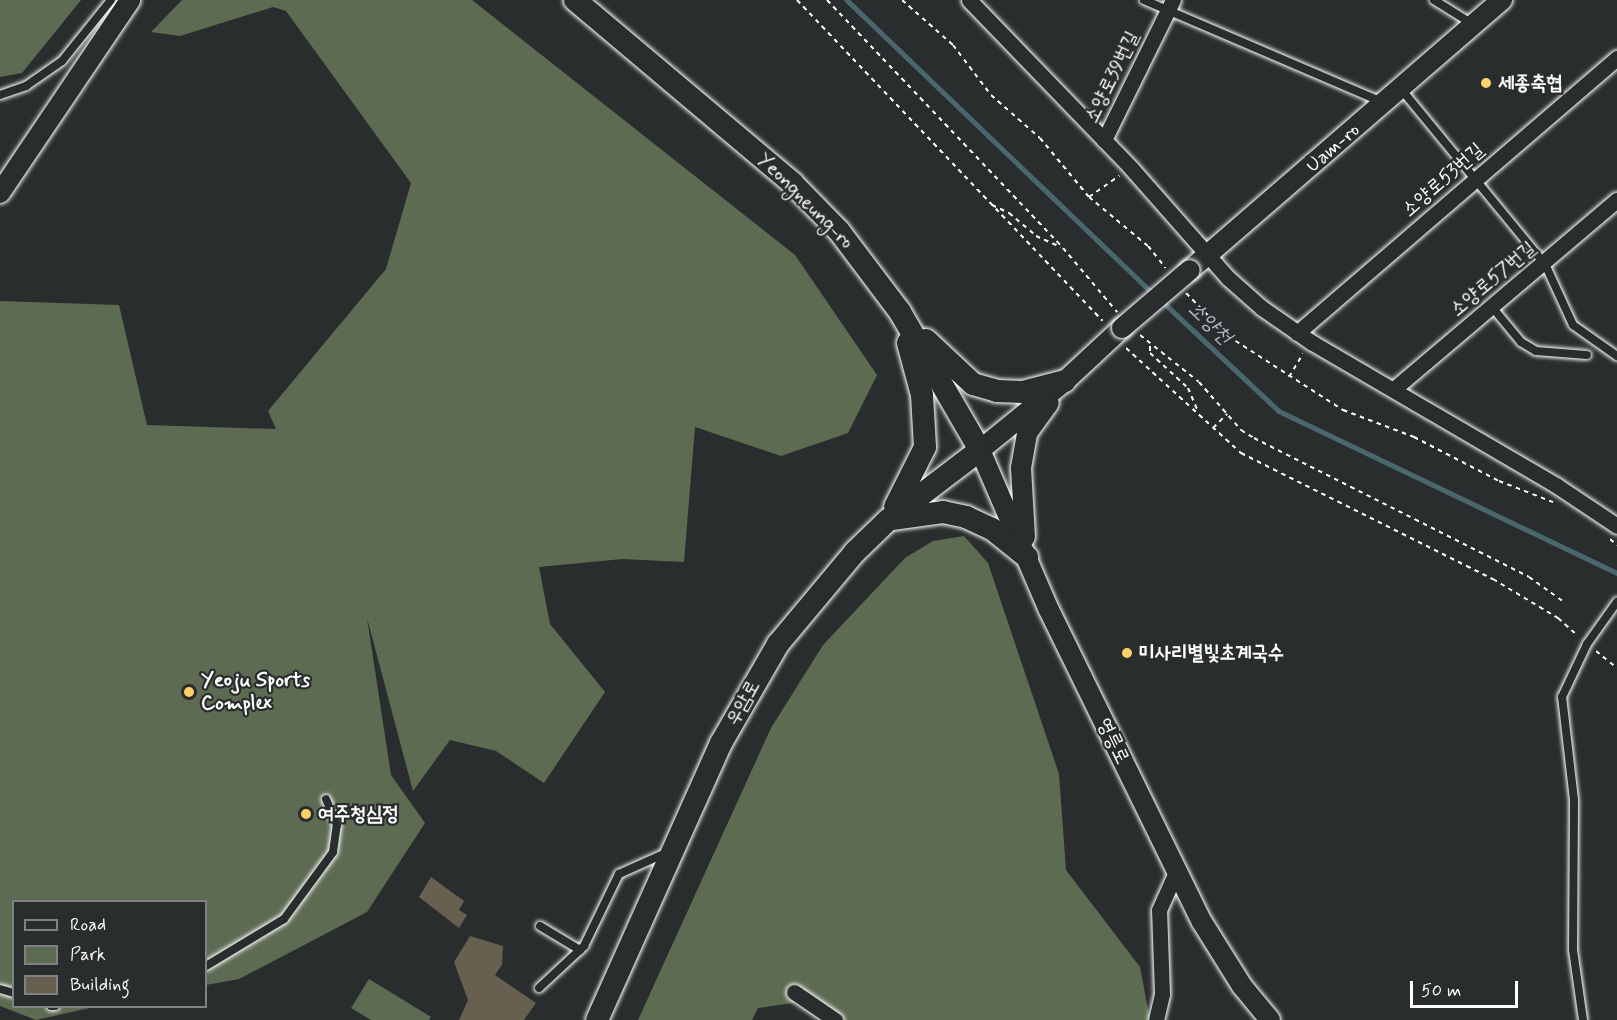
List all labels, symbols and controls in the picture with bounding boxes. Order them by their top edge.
street label: 소양로39번길 [1079,27,1145,127]
place label: 세종축협 [1498,71,1562,95]
marker: 세종축협 [1479,76,1493,90]
street label: Uam-ro [1301,118,1365,178]
street label: 소양로53번길 [1397,138,1489,222]
street label: Yeongneung-ro [752,148,858,254]
street label: 소양로57번길 [1445,236,1541,322]
water label: 소양천 [1183,296,1237,350]
place label: 미사리별빛초계국수 [1139,641,1284,665]
marker: 미사리별빛초계국수 [1120,646,1134,660]
place label: Yeoju Sports Complex [201,668,314,715]
street label: 우암로 [721,676,765,730]
marker: Yeoju Sports Complex [182,685,196,699]
street label: 영릉로 [1092,714,1134,768]
place label: 여주청심정 [318,802,398,826]
marker: 여주청심정 [299,807,313,821]
legend [12,900,207,1008]
text: Road [70,913,106,937]
text: Park [70,943,106,967]
scale bar [1413,969,1521,1007]
text: Building [70,973,130,997]
text: 50 m [1421,979,1461,1003]

